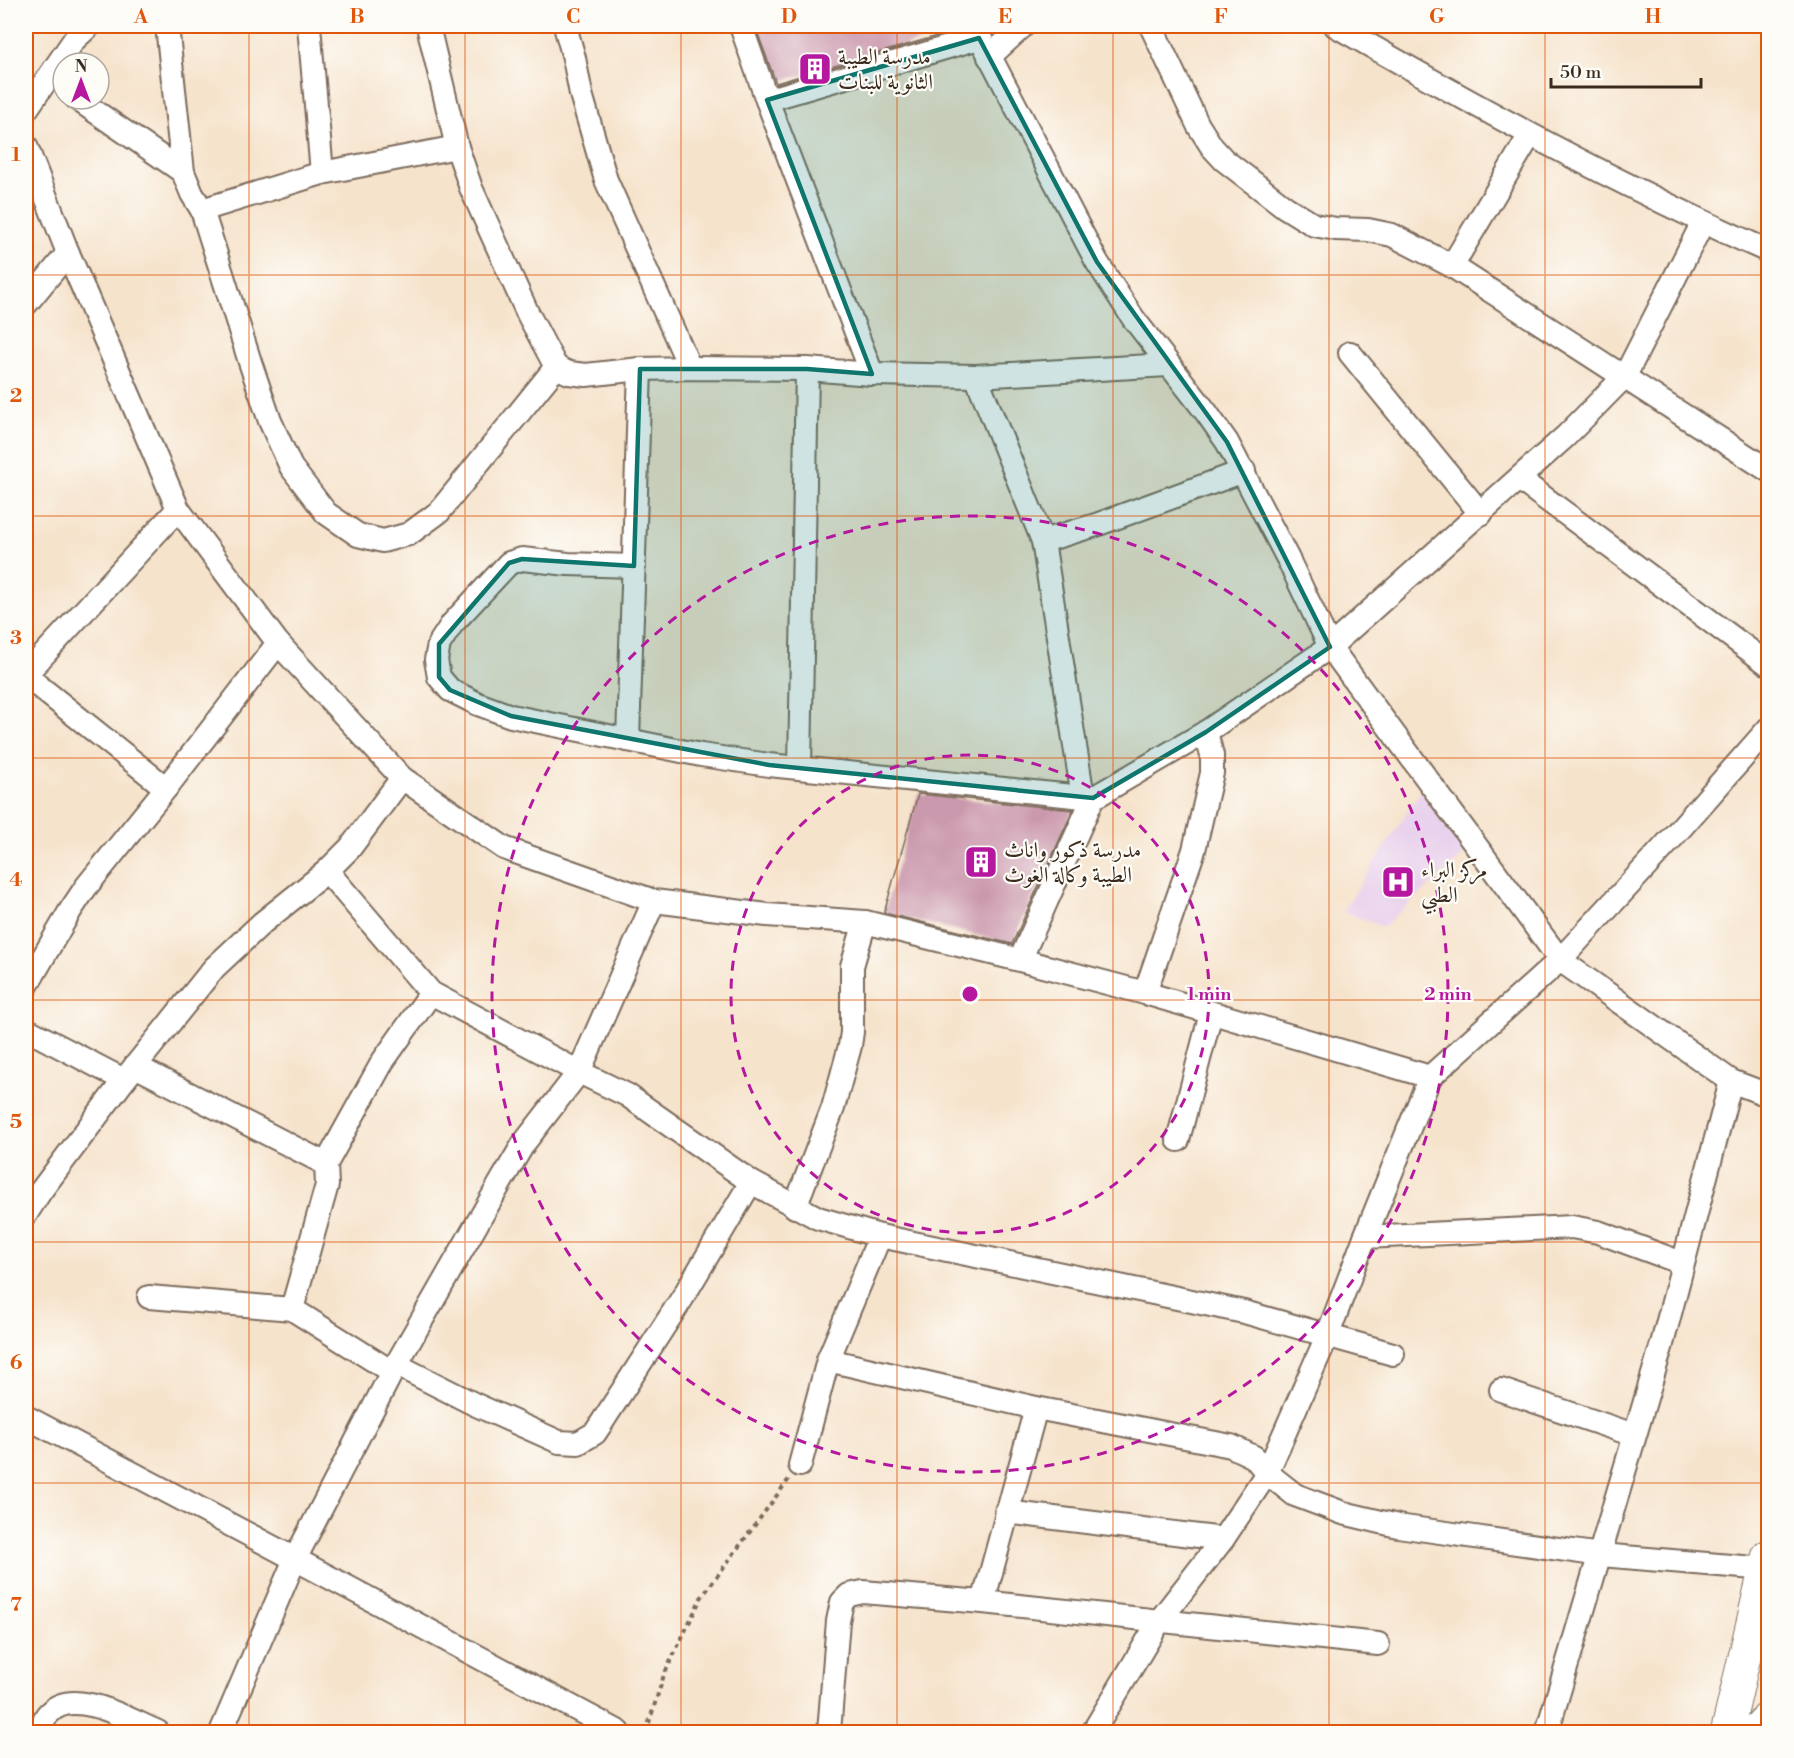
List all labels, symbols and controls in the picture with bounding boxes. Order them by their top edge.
text: A [133,5,149,30]
text: B [349,5,365,30]
text: C [566,5,580,30]
text: D [781,5,797,30]
text: E [998,5,1012,30]
text: F [1214,5,1228,30]
text: G [1429,5,1445,30]
text: H [1645,5,1662,30]
place label: مدرسة الطيبة الثانوية للبنات [838,44,933,96]
north arrow [51,51,111,111]
building icon: مدرسة الطيبة الثانوية للبنات [797,51,833,87]
scale bar [1551,51,1701,89]
text: N [75,57,88,77]
text: 50 m [1560,61,1602,84]
text: 1 [11,143,21,168]
text: 2 [10,384,22,409]
text: 3 [10,626,22,651]
place label: مدرسة ذكور واناث الطيبة وكالة الغوث [1004,837,1141,889]
building icon: مدرسة ذكور واناث الطيبة وكالة الغوث [963,844,999,880]
place label: مركز البراء الطبي [1421,857,1487,915]
hospital icon: مركز البراء الطبي [1380,864,1416,900]
text: 4 [9,868,23,893]
text: 1 min [1187,983,1231,1006]
text: 2 min [1424,983,1472,1006]
centre of rings [960,984,980,1004]
text: 5 [10,1110,22,1135]
text: 6 [10,1351,23,1376]
text: 7 [10,1593,22,1618]

